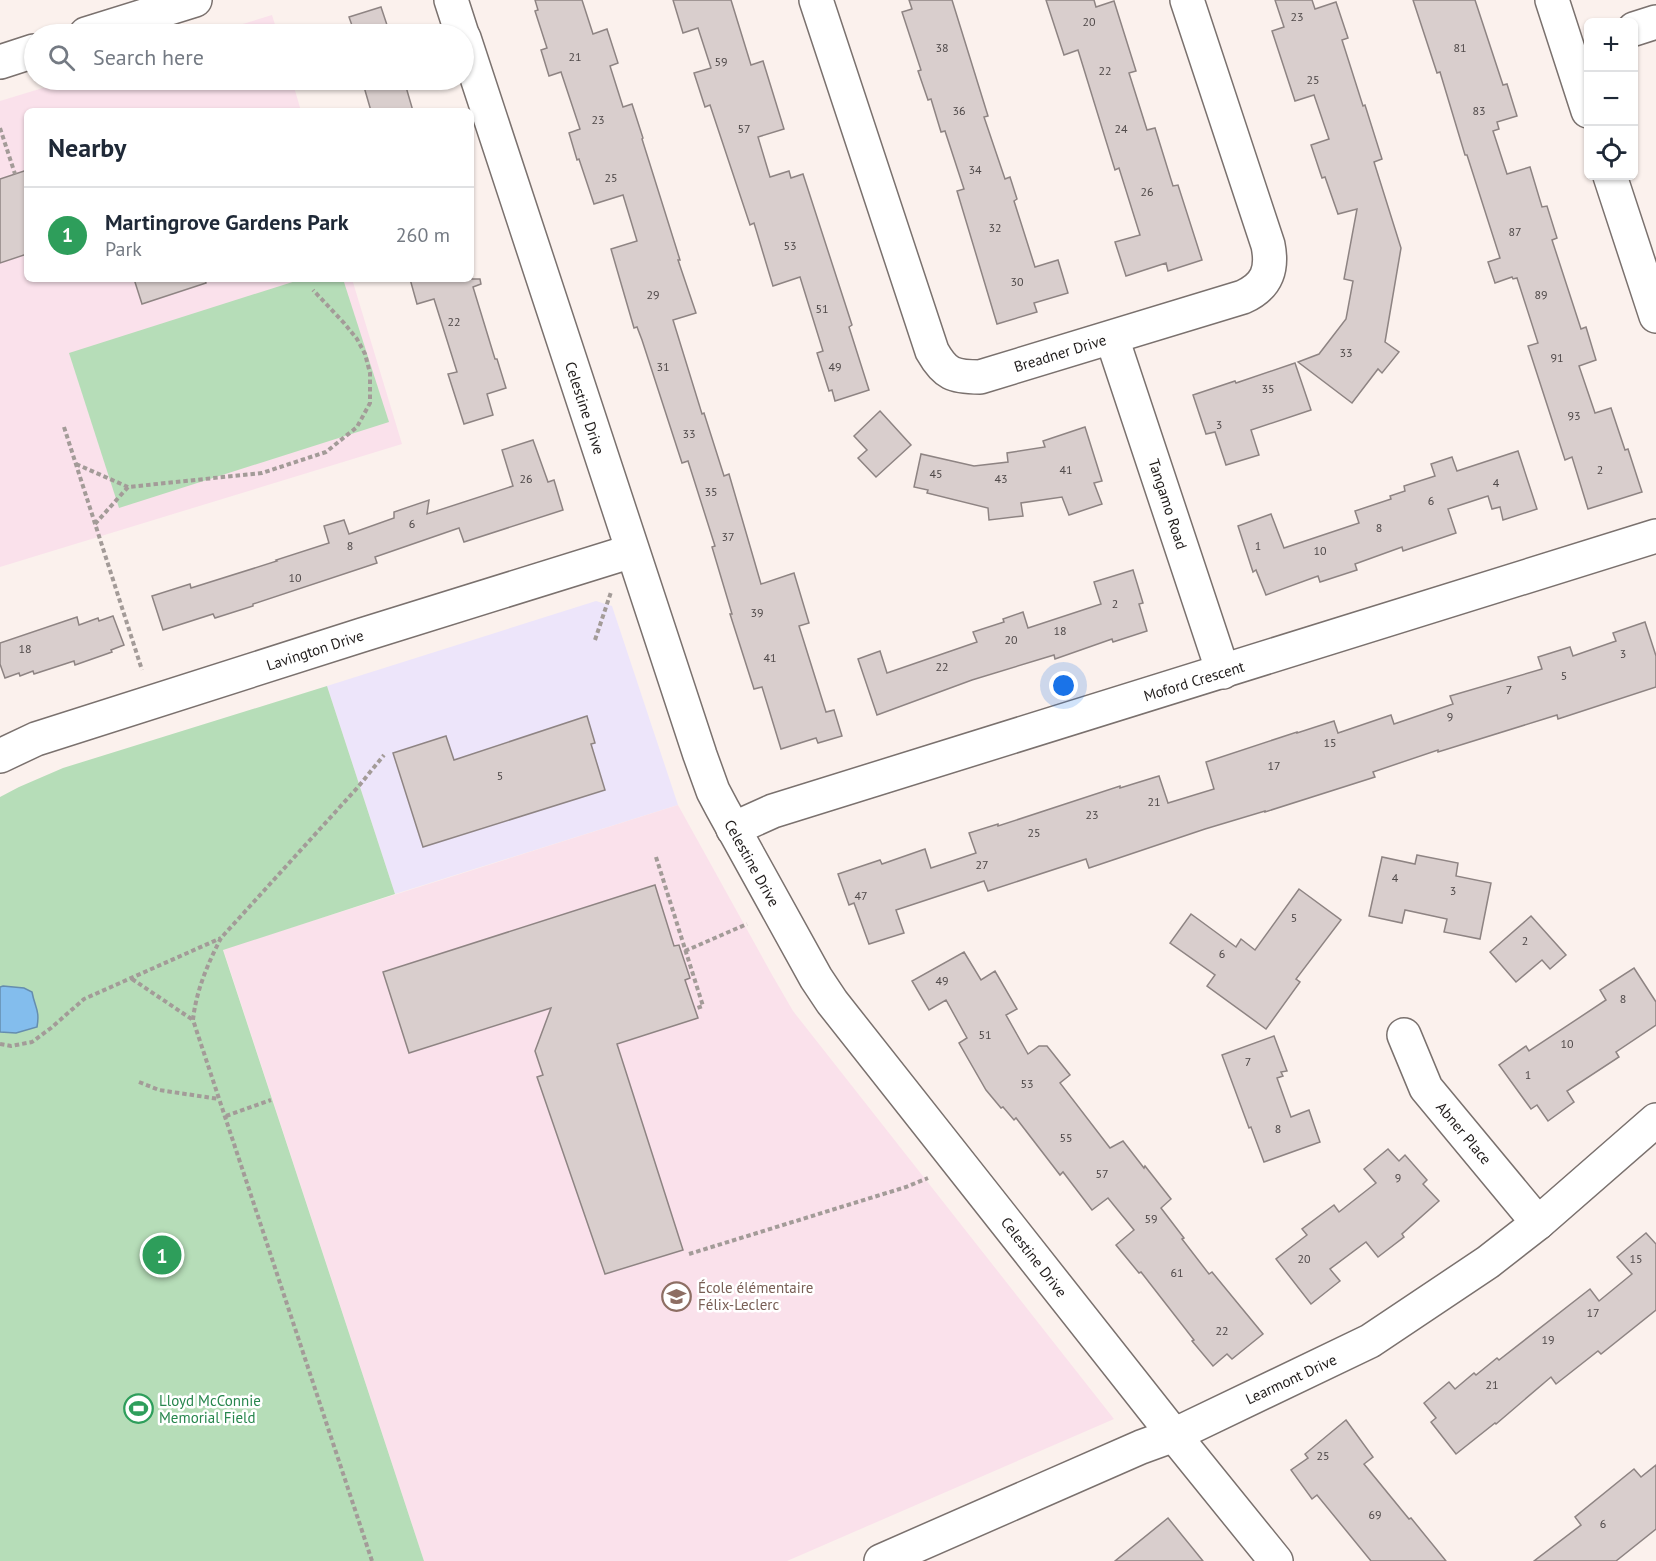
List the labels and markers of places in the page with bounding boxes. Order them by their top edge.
pin: 1 [142,1232,182,1278]
place label: École élémentaire Félix-Leclerc [698,1278,813,1314]
school or university icon: École élémentaire Félix-Leclerc [661,1280,693,1312]
place label: Lloyd McConnie Memorial Field [159,1391,261,1427]
sports icon: Lloyd McConnie Memorial Field [122,1393,154,1425]

